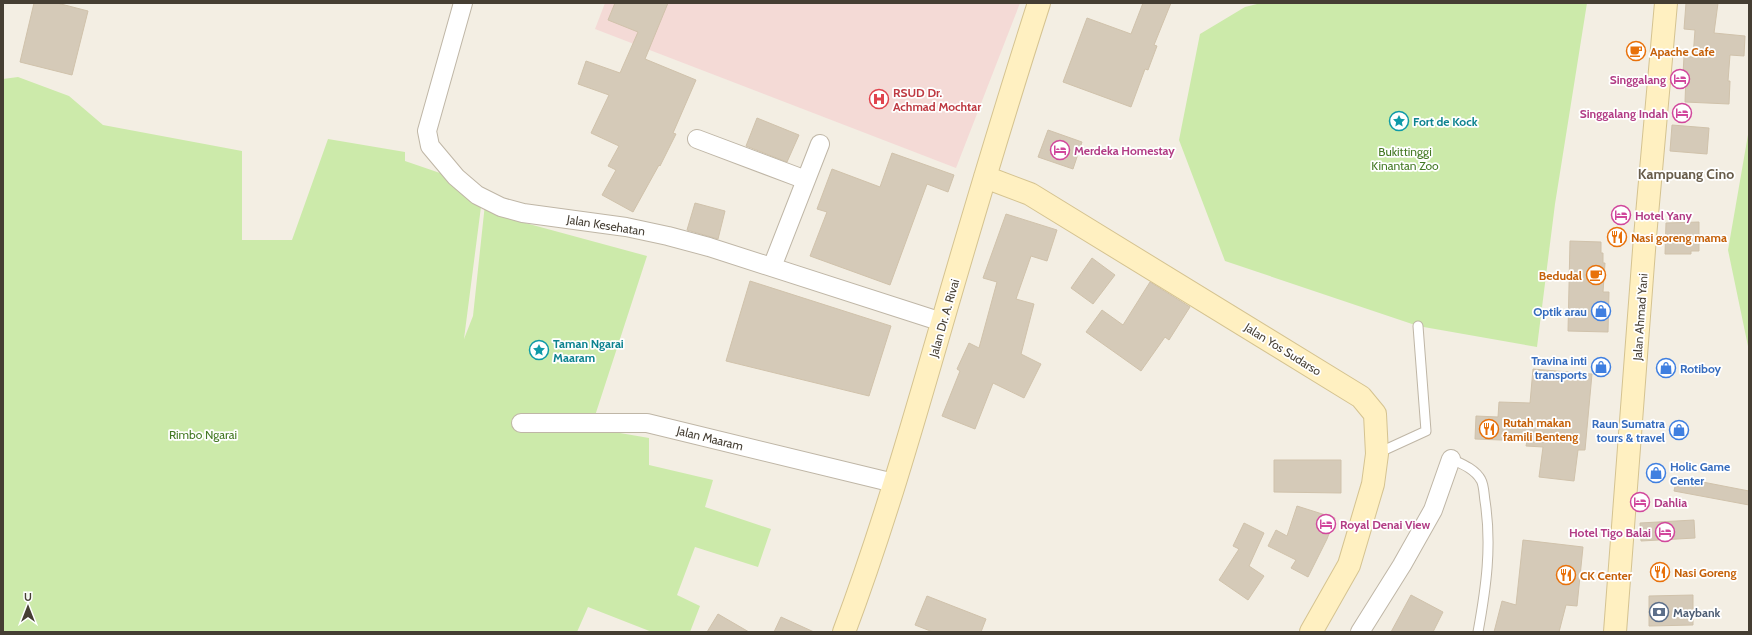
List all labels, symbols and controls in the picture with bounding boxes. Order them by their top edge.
cafe icon: Apache Cafe [1625,40,1647,62]
place label: Apache Cafe [1650,44,1715,59]
hotel icon: Singgalang [1669,68,1691,90]
place label: Singgalang [1610,72,1666,87]
place label: RSUD Dr. Achmad Mochtar [893,85,981,114]
hospital icon: RSUD Dr. Achmad Mochtar [868,88,890,110]
hotel icon: Singgalang Indah [1671,102,1693,124]
place label: Singgalang Indah [1580,106,1668,121]
place icon: Fort de Kock [1388,110,1410,132]
place label: Fort de Kock [1413,114,1478,129]
hotel icon: Merdeka Homestay [1049,139,1071,161]
place label: Merdeka Homestay [1074,143,1175,158]
park label: Bukittinggi Kinantan Zoo [1371,144,1439,173]
district label: Kampuang Cino [1638,165,1734,183]
hotel icon: Hotel Yany [1610,204,1632,226]
place label: Hotel Yany [1635,208,1692,223]
street label: Jalan Kesehatan [565,211,646,239]
restaurant icon: Nasi goreng mama [1606,226,1628,248]
place label: Nasi goreng mama [1631,230,1727,245]
cafe icon: Bedudal [1585,264,1607,286]
place label: Bedudal [1539,268,1582,283]
street label: Jalan Ahmad Yani [1629,273,1651,362]
street label: Jalan Dr. A. Rivai [925,277,962,360]
shop icon: Optik arau [1590,300,1612,322]
place label: Optik arau [1533,304,1587,319]
street label: Jalan Yos Sudarso [1241,319,1325,379]
place label: Taman Ngarai Maaram [553,336,624,365]
place icon: Taman Ngarai Maaram [528,339,550,361]
place label: Travina inti transports [1531,353,1587,382]
shop icon: Travina inti transports [1590,356,1612,378]
shop icon: Rotiboy [1655,357,1677,379]
place label: Rotiboy [1680,361,1722,376]
place label: Rutah makan famili Benteng [1503,415,1578,444]
place label: Raun Sumatra tours & travel [1592,416,1665,445]
restaurant icon: Rutah makan famili Benteng [1478,418,1500,440]
shop icon: Raun Sumatra tours & travel [1668,419,1690,441]
street label: Jalan Maaram [674,422,745,453]
park label: Rimbo Ngarai [169,427,237,442]
place label: Holic Game Center [1670,459,1730,488]
shop icon: Holic Game Center [1645,462,1667,484]
hotel icon: Dahlia [1629,491,1651,513]
place label: Dahlia [1654,495,1687,510]
hotel icon: Royal Denai View [1315,513,1337,535]
place label: Royal Denai View [1340,517,1431,532]
hotel icon: Hotel Tigo Balai [1654,521,1676,543]
place label: Hotel Tigo Balai [1569,525,1651,540]
restaurant icon: Nasi Goreng [1649,561,1671,583]
restaurant icon: CK Center [1555,564,1577,586]
place label: Nasi Goreng [1674,565,1736,580]
place label: CK Center [1580,568,1632,583]
north arrow [8,587,48,627]
text: U [24,590,32,604]
bank icon: Maybank [1648,601,1670,623]
place label: Maybank [1673,605,1721,620]

